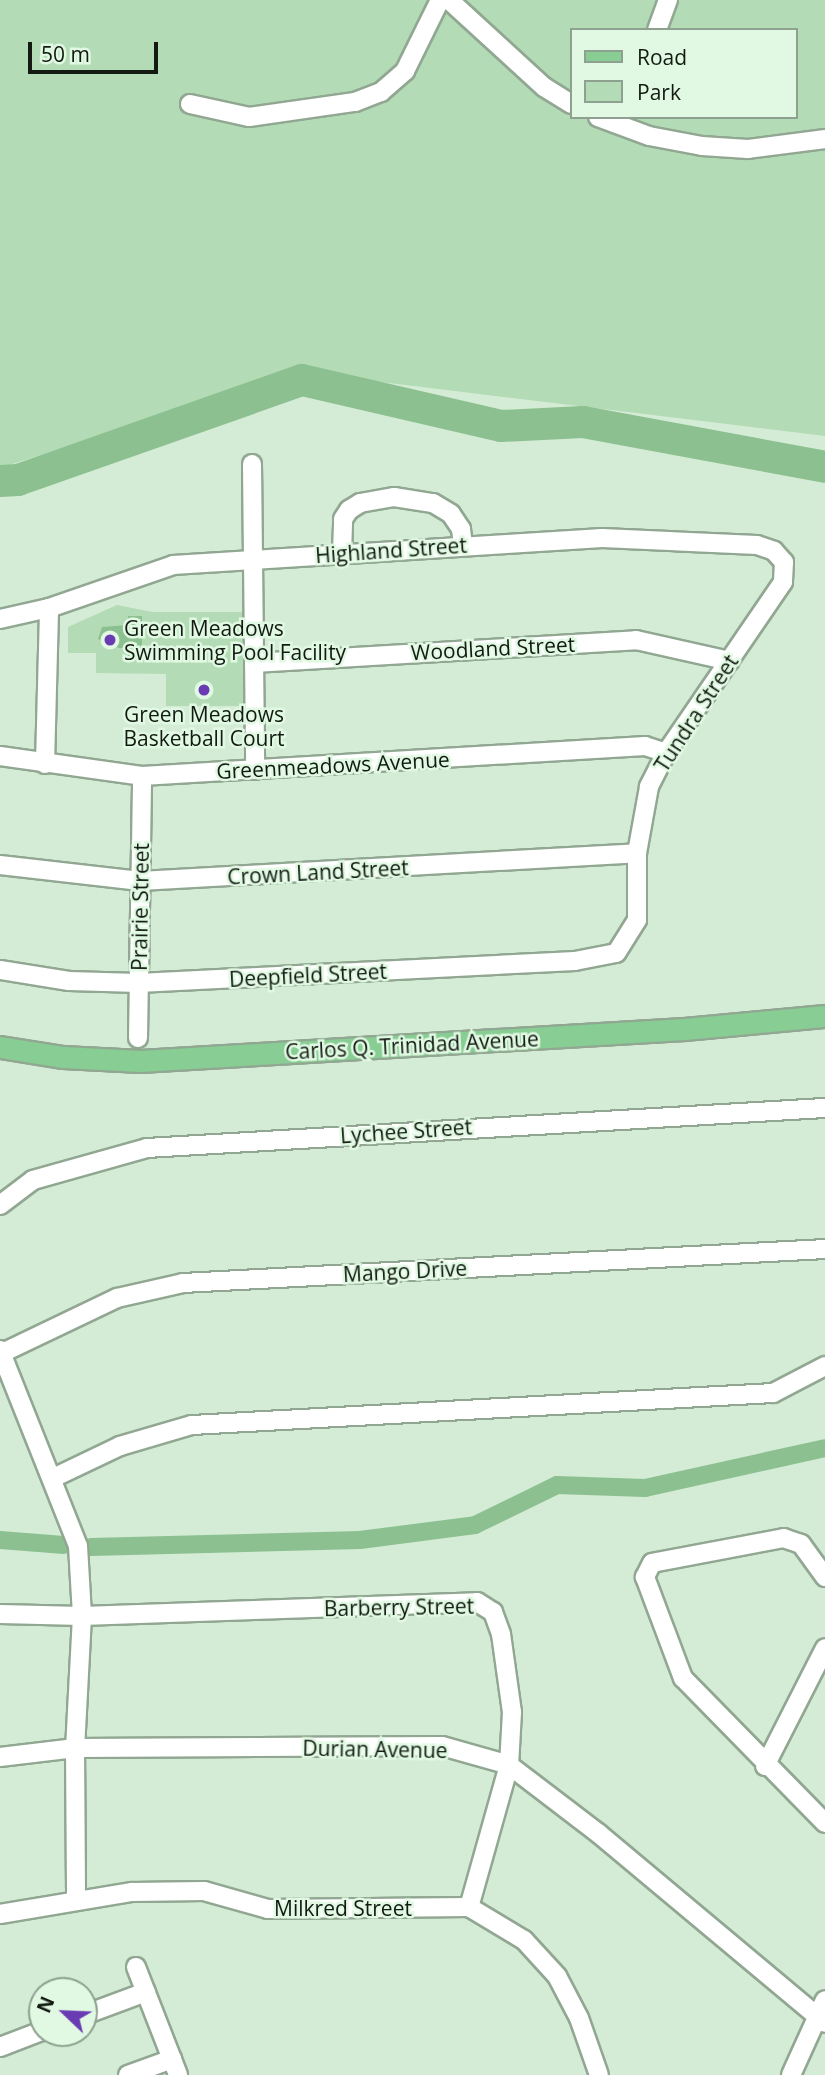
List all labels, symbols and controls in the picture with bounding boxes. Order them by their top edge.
scale bar [32,28,161,72]
legend [570,28,797,119]
text: 50 m [41,40,90,68]
text: Road [637,43,687,71]
text: Park [637,78,681,106]
street label: Highland Street [314,532,468,568]
place label: Green Meadows Swimming Pool Facility [124,615,346,665]
street label: Woodland Street [410,631,576,665]
marker: Green Meadows Swimming Pool Facility [102,632,118,648]
street label: Tundra Street [649,650,743,776]
marker: Green Meadows Basketball Court [196,682,212,698]
place label: Green Meadows Basketball Court [124,701,284,751]
street label: Greenmeadows Avenue [216,746,450,784]
street label: Prairie Street [126,843,154,971]
street label: Crown Land Street [227,855,409,889]
street label: Deepfield Street [228,958,388,992]
street label: Carlos Q. Trinidad Avenue [285,1026,539,1064]
street label: Lychee Street [339,1114,473,1148]
street label: Mango Drive [342,1255,468,1287]
street label: Barberry Street [324,1593,474,1621]
street label: Durian Avenue [302,1735,448,1763]
street label: Milkred Street [274,1895,412,1921]
north arrow [28,1977,98,2047]
text: N [31,1992,60,2017]

